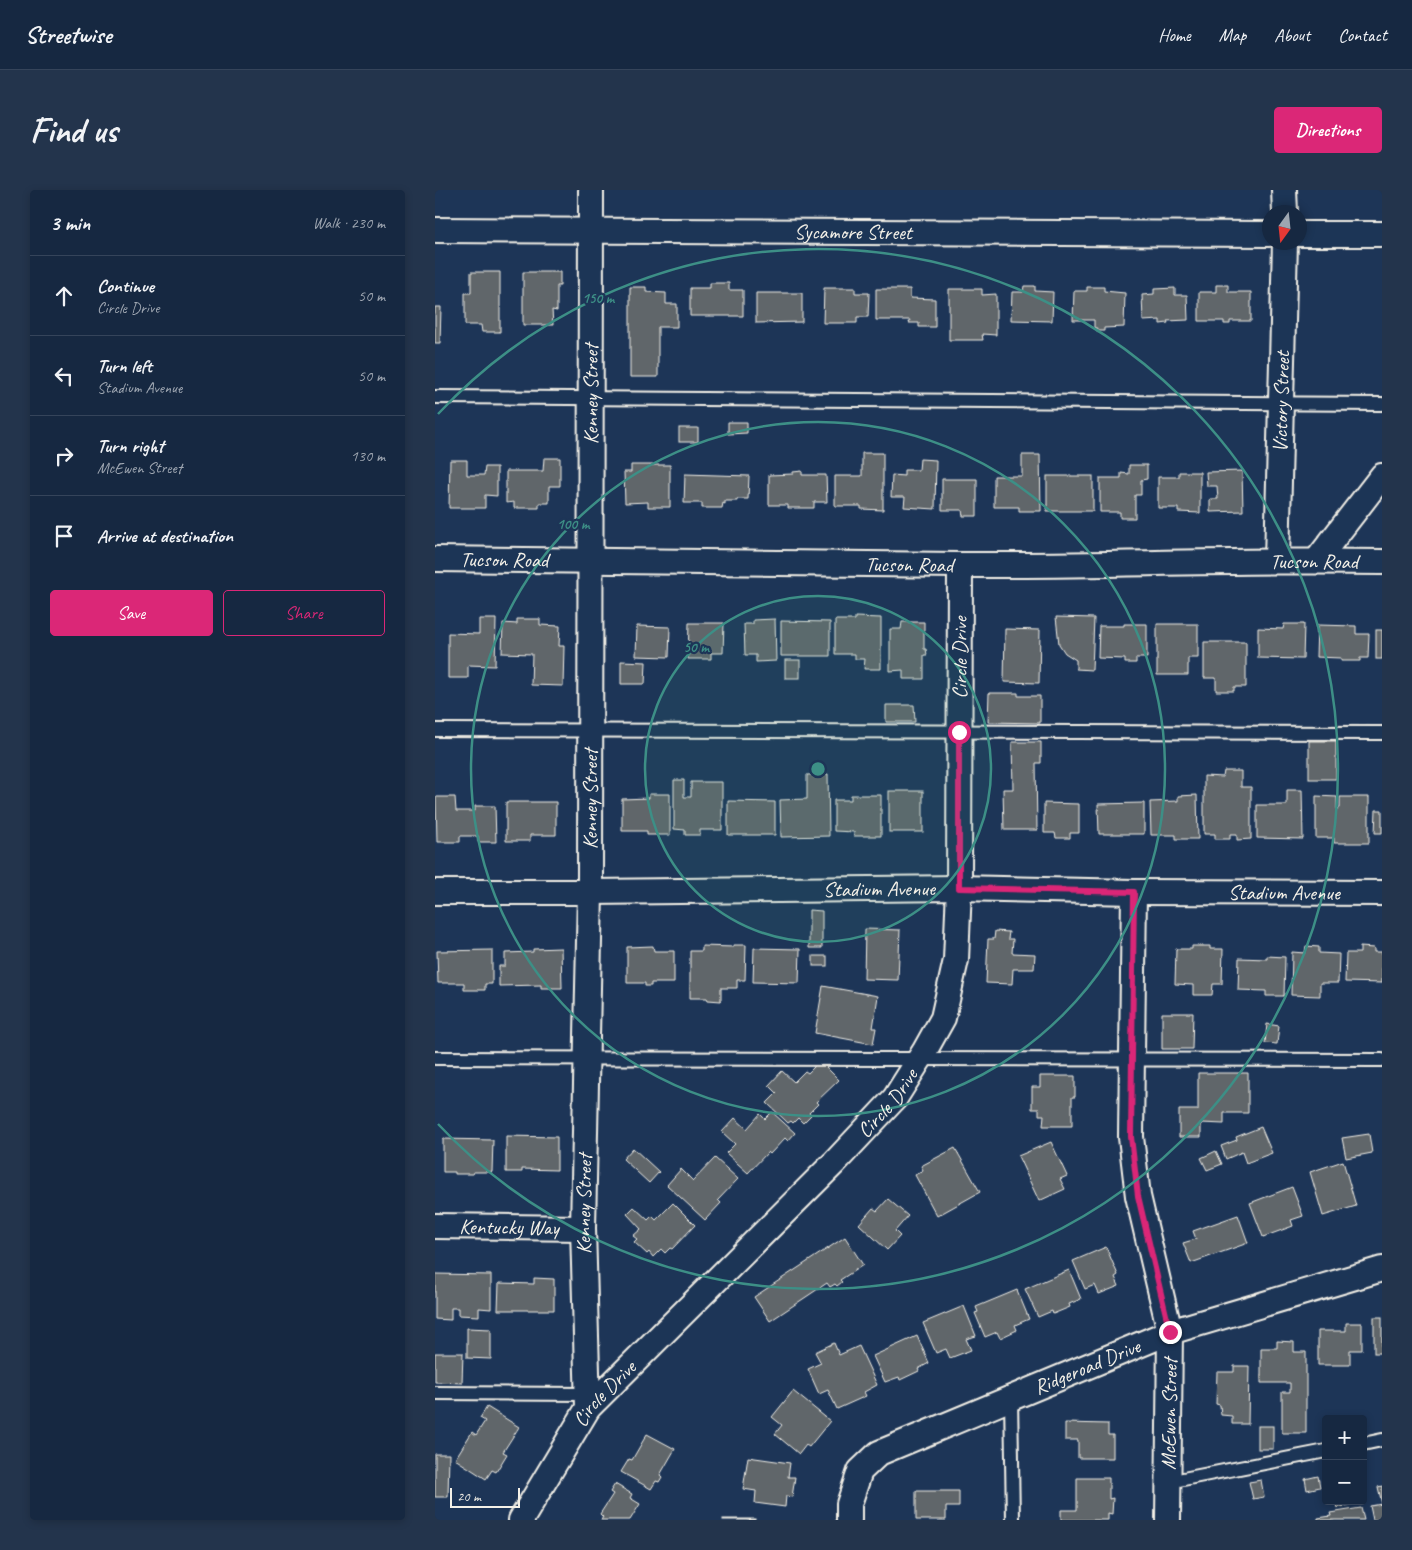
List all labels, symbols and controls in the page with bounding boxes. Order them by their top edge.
text: Streetwise [25,20,111,50]
text: Home [1158,24,1191,46]
text: Map [1219,24,1246,46]
text: About [1274,24,1310,46]
text: Contact [1338,24,1387,46]
button: Directions [1274,107,1382,153]
text: Find us [30,108,117,153]
north arrow [1262,205,1307,250]
text: 3 min [50,210,90,236]
text: Walk · 230 m [313,213,385,233]
street label: Sycamore Street [794,219,914,245]
text: Continue [97,274,154,298]
icon: ahead [50,282,78,310]
text: 50 m [358,286,385,306]
text: 150 m [582,289,616,308]
text: Circle Drive [97,298,159,318]
street label: Kenney Street [578,341,604,444]
street label: Victory Street [1267,349,1295,453]
text: Turn left [97,354,152,378]
icon: left [50,362,78,390]
text: 50 m [358,366,385,386]
text: Stadium Avenue [97,378,182,398]
text: Turn right [97,434,164,458]
icon: right [50,442,78,470]
text: 130 m [351,446,385,466]
text: McEwen Street [97,458,182,478]
text: 100 m [557,515,591,534]
icon: arrive [50,522,78,550]
text: Arrive at destination [97,524,233,548]
street label: Tucson Road [460,546,552,573]
street label: Tucson Road [1270,548,1362,575]
street label: Tucson Road [865,551,957,578]
button: Save [50,590,213,636]
button: Share [223,590,385,636]
street label: Circle Drive [947,614,973,699]
text: 50 m [683,638,710,657]
route start [948,721,971,744]
street label: Kenney Street [577,746,603,849]
centre of rings [809,760,827,778]
street label: Stadium Avenue [823,875,936,902]
street label: Stadium Avenue [1228,879,1341,906]
street label: Circle Drive [851,1062,924,1143]
street label: Kenney Street [570,1151,598,1255]
street label: Kentucky Way [459,1213,561,1241]
route end [1159,1321,1182,1344]
street label: Ridgeroad Drive [1030,1333,1145,1400]
street label: Circle Drive [567,1353,643,1431]
street label: McEwen Street [1155,1355,1183,1470]
map controls [1322,1415,1367,1505]
button: + [1322,1415,1367,1460]
button: − [1322,1460,1367,1505]
scale bar [450,1485,520,1508]
text: 20 m [457,1488,481,1505]

